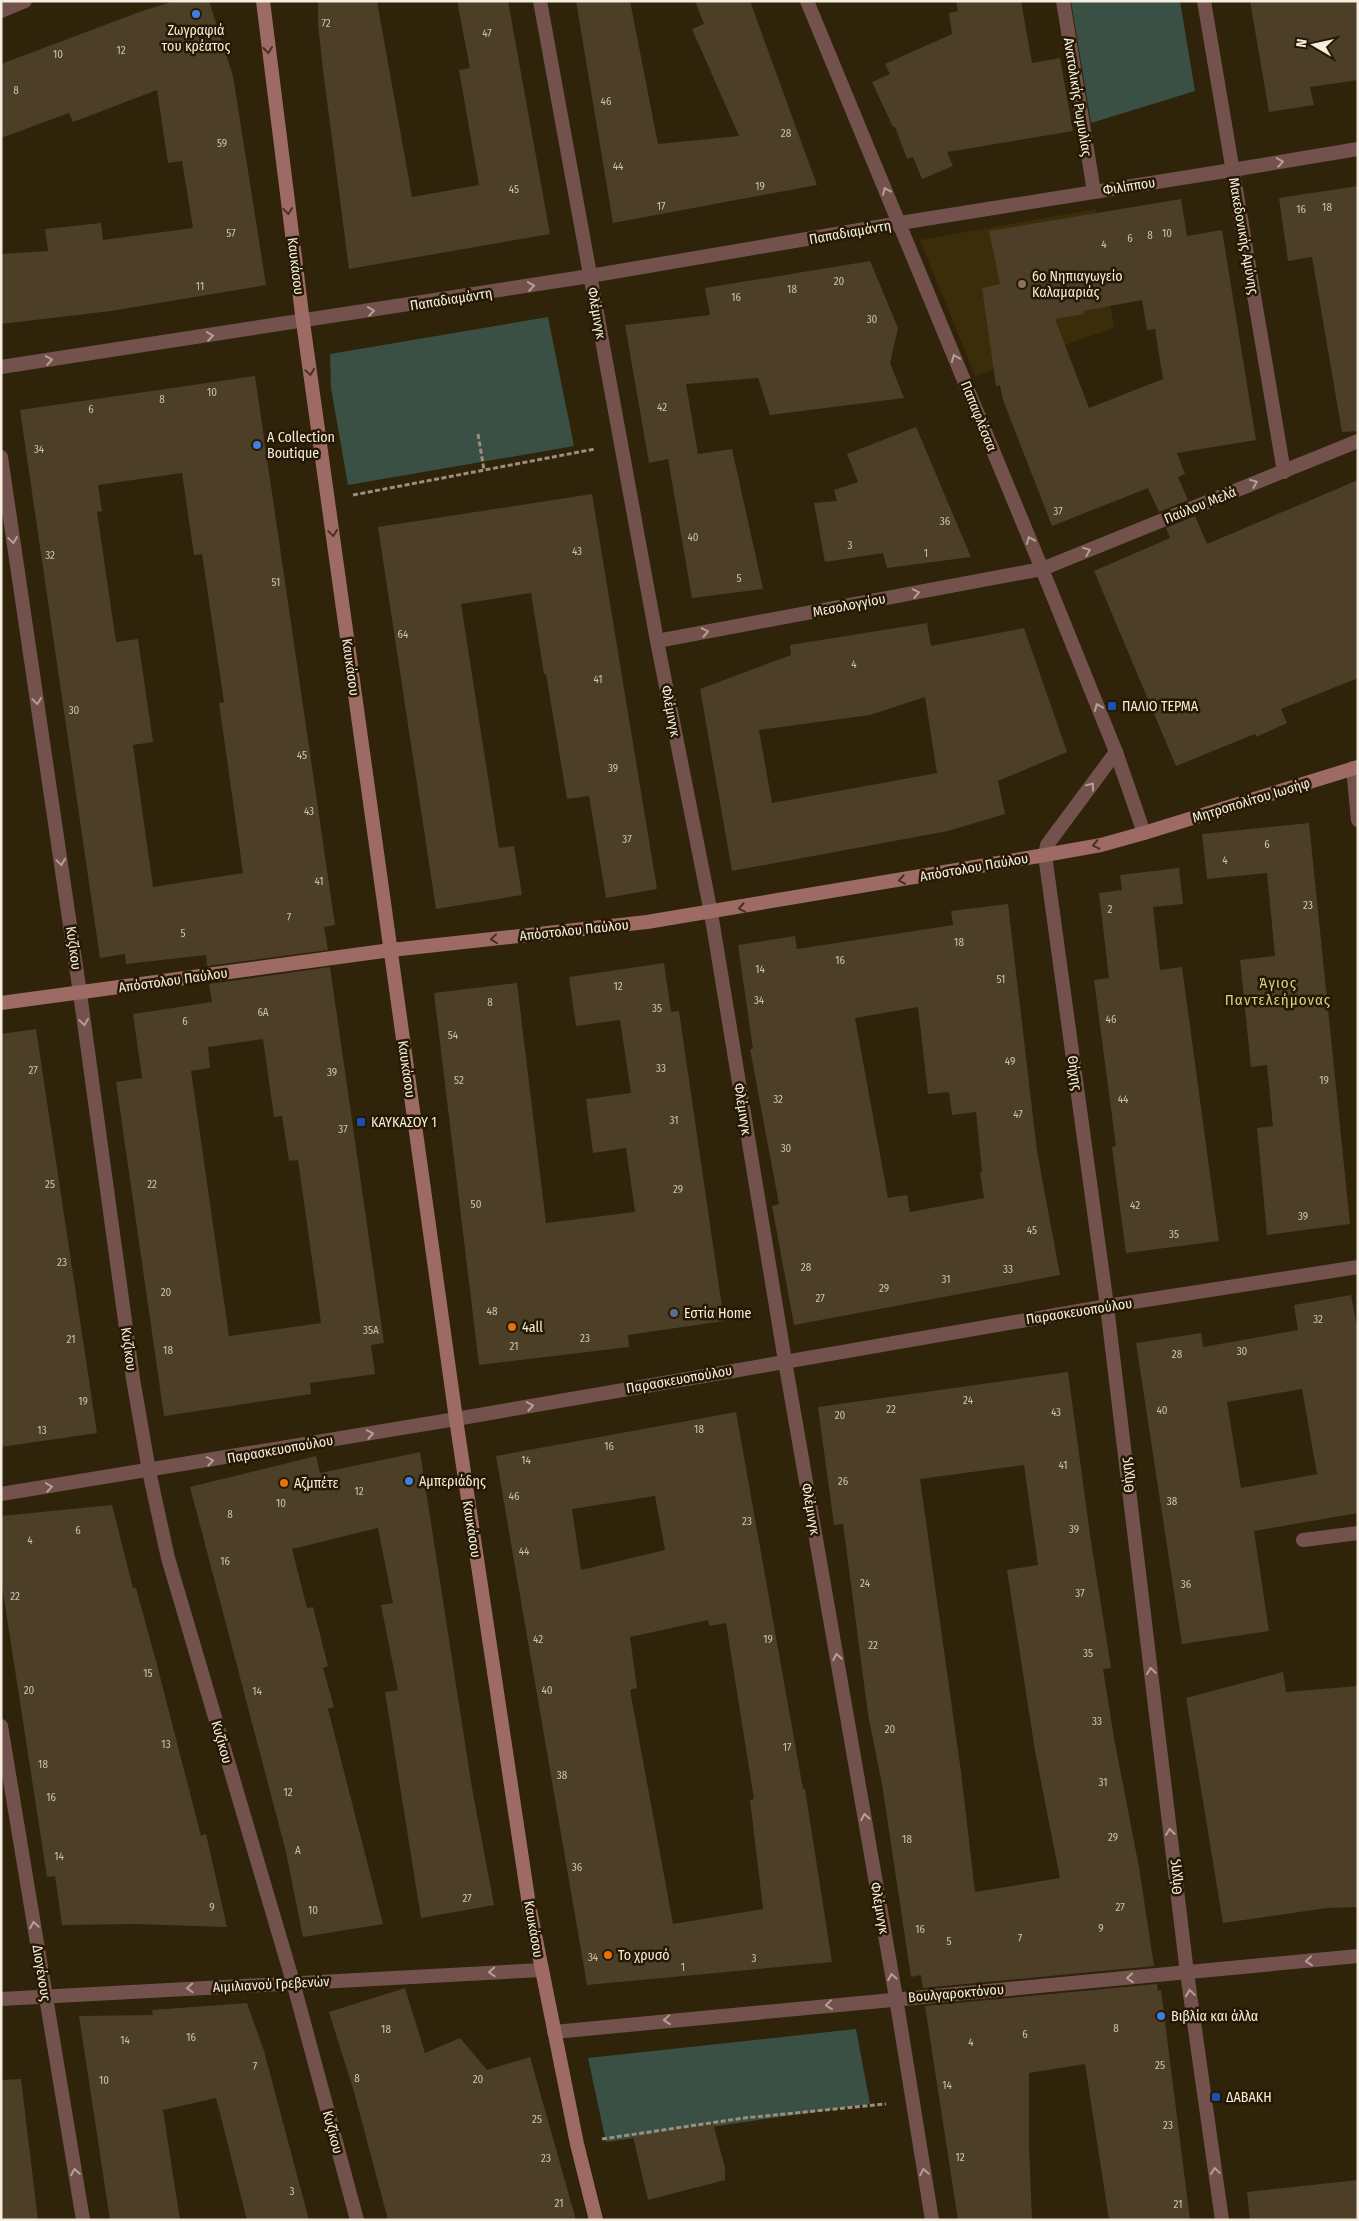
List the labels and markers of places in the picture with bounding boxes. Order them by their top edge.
marker: Ζωγραφιά του κρέατος [190,8,202,20]
place label: Ζωγραφιά του κρέατος [161,22,230,55]
place label: 6ο Νηπιαγωγείο Καλαμαριάς [1032,268,1123,301]
marker: 6ο Νηπιαγωγείο Καλαμαριάς [1016,278,1028,290]
place label: A Collection Boutique [267,429,335,462]
marker: A Collection Boutique [251,439,263,451]
place label: ΠΑΛΙΟ ΤΕΡΜΑ [1122,698,1199,715]
marker: ΠΑΛΙΟ ΤΕΡΜΑ [1106,700,1118,712]
place label: ΚΑΥΚΑΣΟΥ 1 [371,1114,437,1131]
marker: ΚΑΥΚΑΣΟΥ 1 [355,1116,367,1128]
place label: Εστία Home [684,1305,752,1322]
marker: Εστία Home [668,1307,680,1319]
place label: 4all [522,1319,543,1336]
marker: 4all [506,1321,518,1333]
place label: Αμπεριάδης [419,1473,486,1490]
place label: Αζμπέτε [294,1475,338,1492]
marker: Αμπεριάδης [403,1475,415,1487]
marker: Αζμπέτε [278,1477,290,1489]
place label: Το χρυσό [618,1947,670,1964]
marker: Το χρυσό [602,1949,614,1961]
place label: Βιβλία και άλλα [1171,2008,1258,2025]
marker: Βιβλία και άλλα [1155,2010,1167,2022]
place label: ΔΑΒΑΚΗ [1226,2089,1272,2106]
marker: ΔΑΒΑΚΗ [1210,2091,1222,2103]

